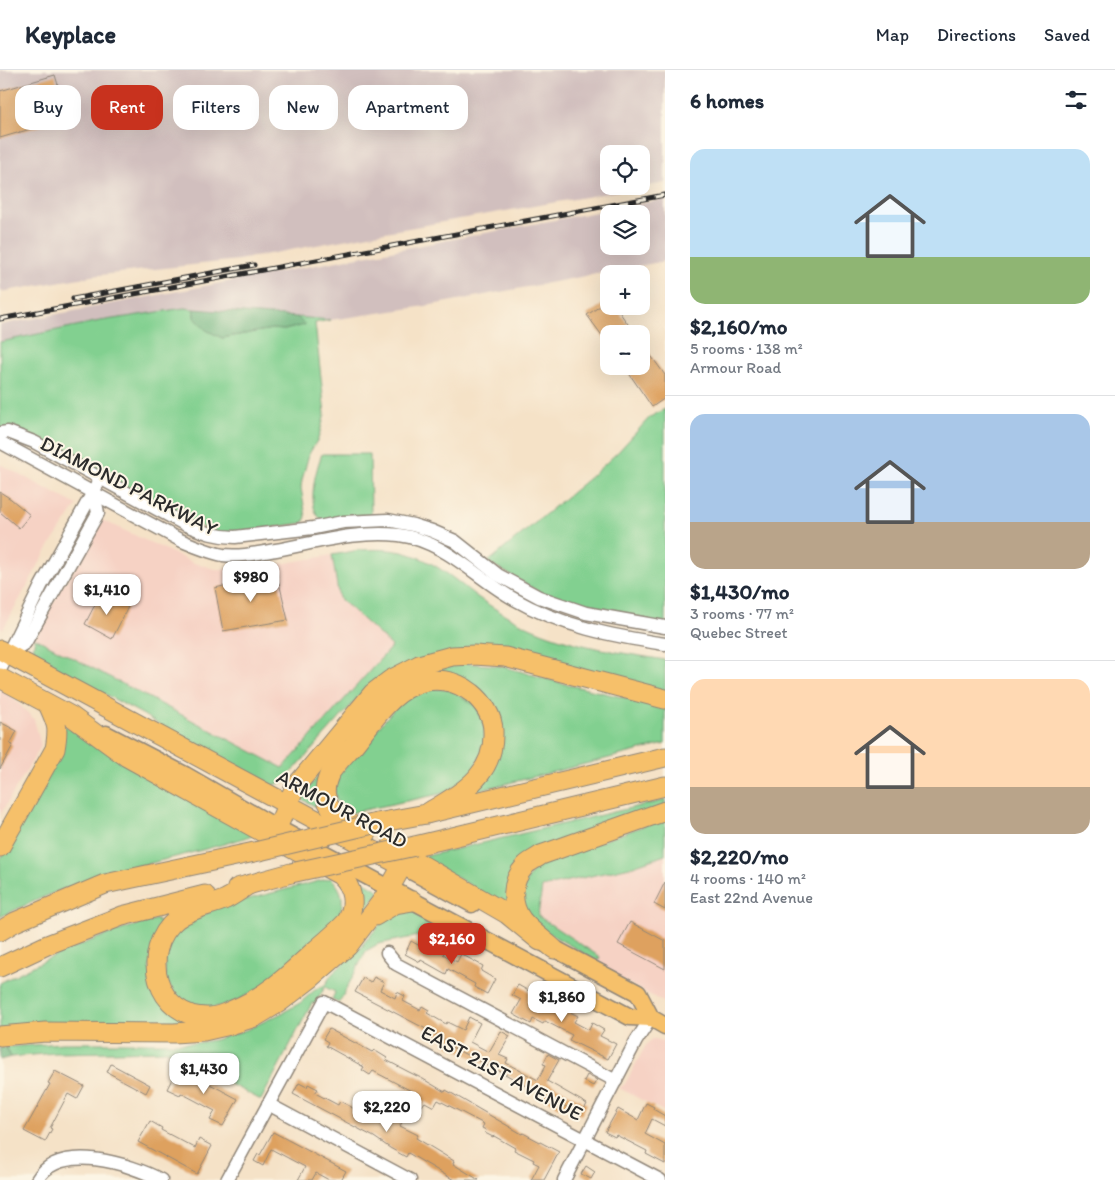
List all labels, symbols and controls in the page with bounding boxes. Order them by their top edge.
text: Keyplace [25,20,116,49]
text: Map [876,24,909,46]
text: Directions [937,24,1016,46]
text: Saved [1044,24,1090,46]
chip: Buy [15,85,81,130]
chip: Rent [91,85,163,130]
chip: Filters [173,85,259,130]
chip: New [269,85,338,130]
chip: Apartment [348,85,468,130]
icon: filters [1062,86,1090,114]
text: 6 homes [690,88,764,113]
map controls [600,145,650,375]
button: locate [600,145,650,195]
icon: home [845,181,935,271]
button: layers [600,205,650,255]
button: + [600,265,650,315]
text: $2,160/mo [690,314,788,339]
button: − [600,325,650,375]
text: 5 rooms · 138 m² [690,339,803,358]
text: Armour Road [690,358,781,377]
street label: DIAMOND PARKWAY [37,430,222,541]
icon: home [845,447,935,537]
pin: $980 [221,560,281,603]
text: $980 [233,567,269,586]
pin: $1,410 [66,574,148,616]
text: $1,430/mo [690,579,790,604]
text: $1,410 [84,580,130,599]
text: 3 rooms · 77 m² [690,604,794,623]
text: Quebec Street [690,623,788,642]
icon: home [845,712,935,802]
street label: ARMOUR ROAD [273,764,412,854]
text: $2,220/mo [690,844,789,869]
text: 4 rooms · 140 m² [690,869,806,888]
text: East 22nd Avenue [690,888,813,907]
pin: $2,160 [411,922,493,965]
text: $2,160 [429,929,475,948]
pin: $1,860 [521,980,603,1023]
text: $1,860 [539,987,585,1006]
street label: EAST 21ST AVENUE [417,1019,587,1126]
pin: $1,430 [163,1052,245,1095]
text: $1,430 [180,1059,228,1078]
pin: $2,220 [346,1090,428,1133]
text: $2,220 [363,1097,411,1116]

